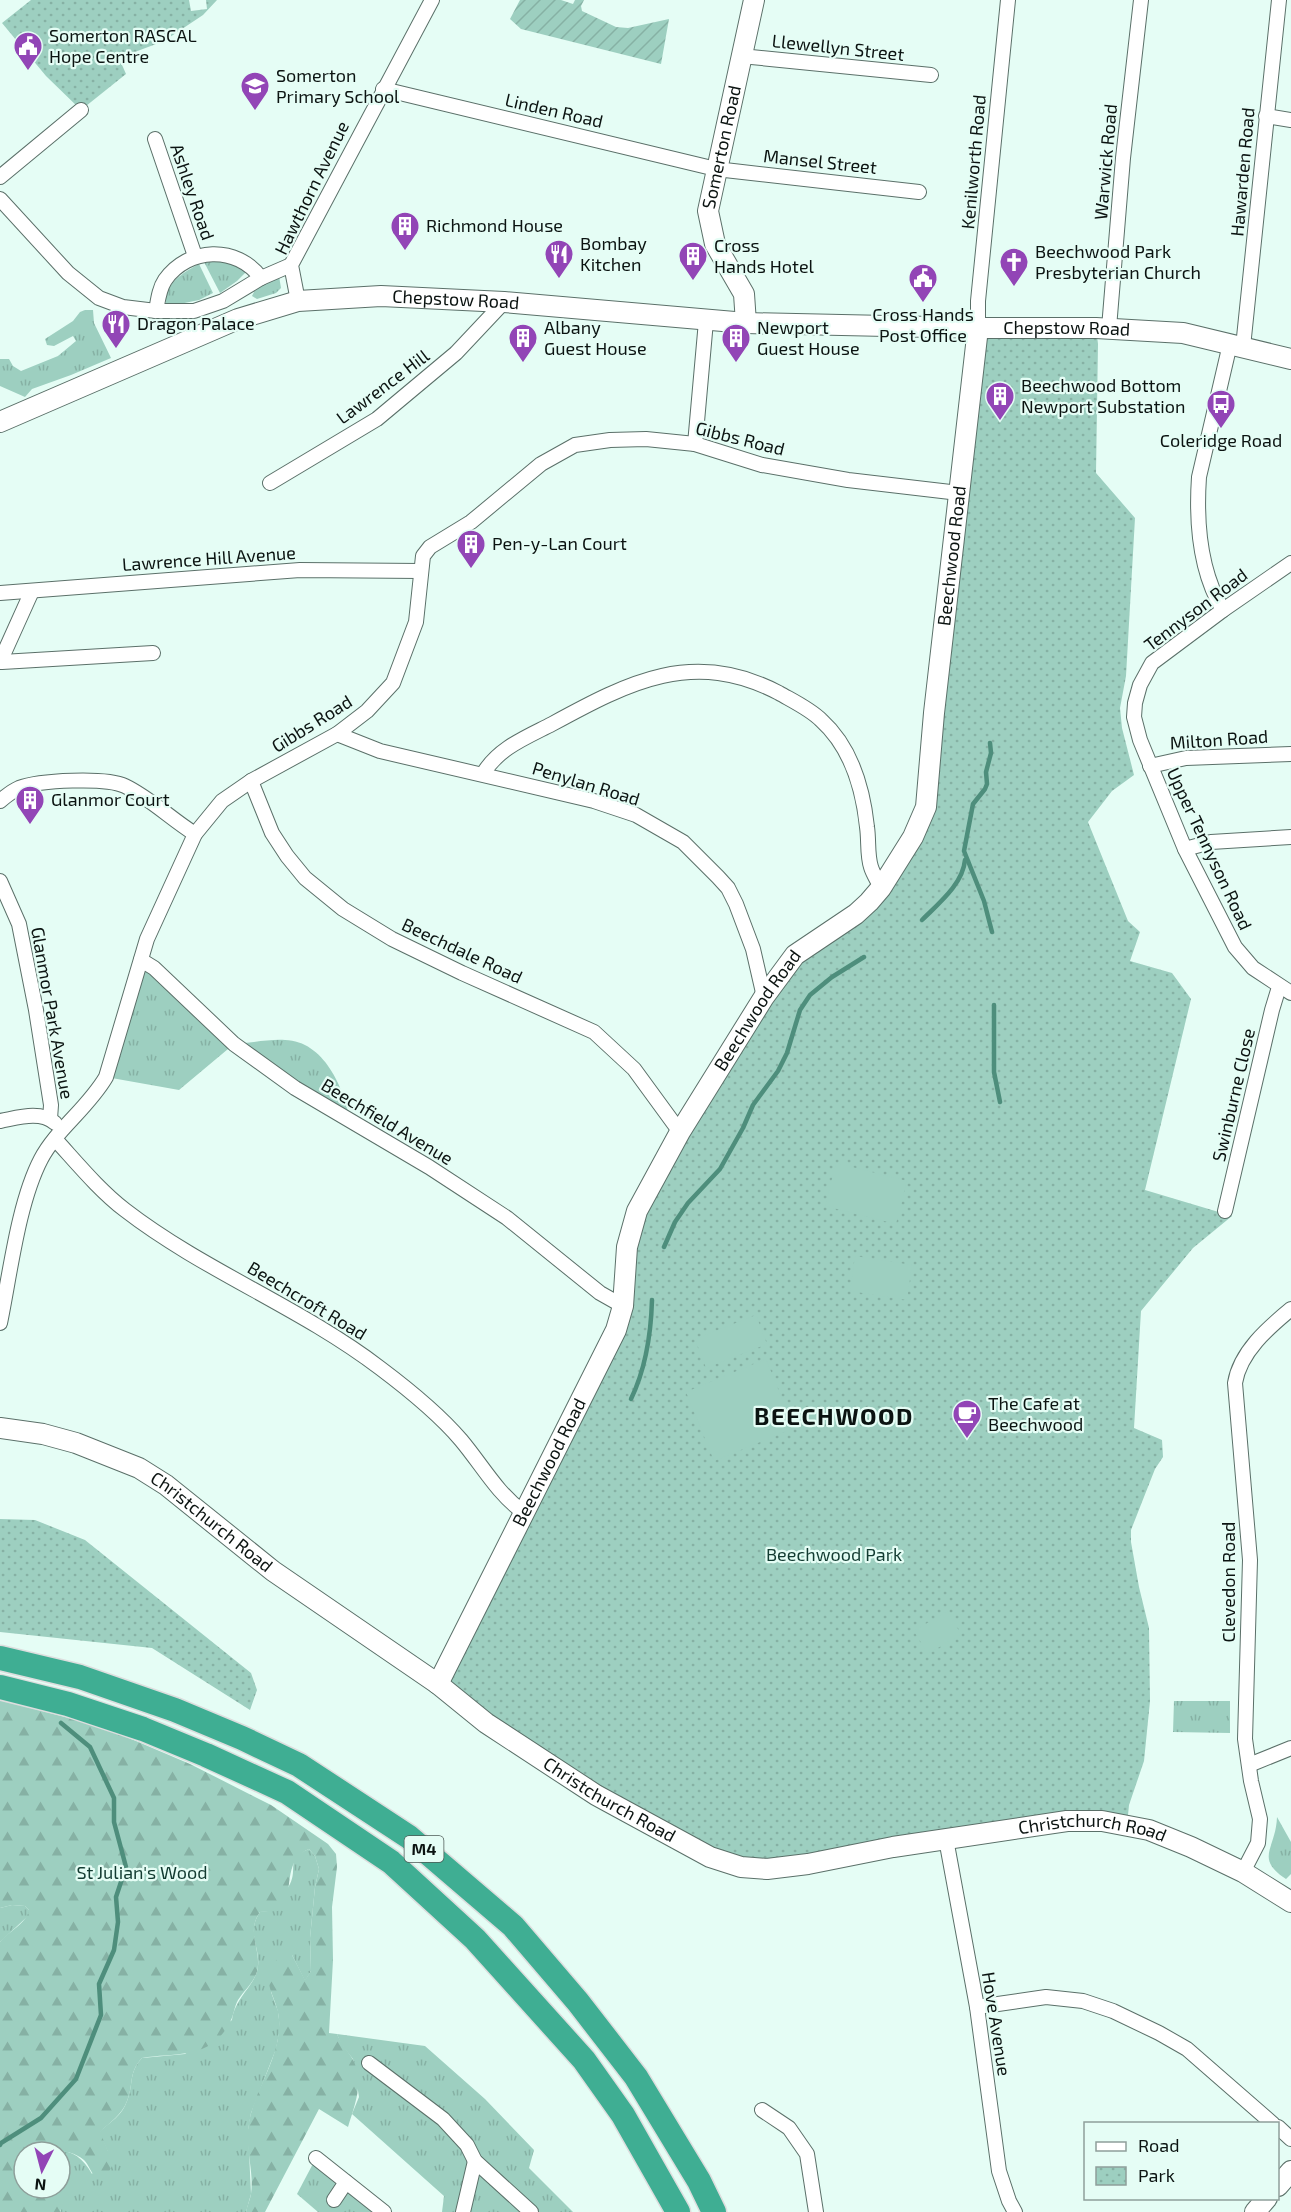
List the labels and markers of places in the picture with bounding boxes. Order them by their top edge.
place label: Somerton RASCAL Hope Centre [49,24,197,67]
public building icon: Somerton RASCAL Hope Centre [12,30,44,72]
place label: Somerton Primary School [276,64,400,107]
school or university icon: Somerton Primary School [239,70,271,112]
building icon: Richmond House [389,210,421,252]
place label: Richmond House [426,214,563,236]
place label: Bombay Kitchen [580,232,647,275]
place label: Cross Hands Hotel [714,234,815,277]
restaurant icon: Bombay Kitchen [543,238,575,280]
building icon: Cross Hands Hotel [677,240,709,282]
place label: Beechwood Park Presbyterian Church [1035,240,1201,283]
church icon: Beechwood Park Presbyterian Church [998,246,1030,288]
public building icon: Cross Hands Post Office [907,262,939,304]
place label: Cross Hands Post Office [872,303,974,346]
restaurant icon: Dragon Palace [100,308,132,350]
place label: Dragon Palace [137,312,255,334]
place label: Albany Guest House [544,316,647,359]
place label: Newport Guest House [757,316,860,359]
building icon: Albany Guest House [507,322,539,364]
building icon: Newport Guest House [720,322,752,364]
place label: Beechwood Bottom Newport Substation [1021,374,1185,417]
building icon: Beechwood Bottom Newport Substation [984,380,1016,422]
bus stop icon: Coleridge Road [1205,388,1237,430]
place label: Coleridge Road [1160,429,1282,451]
building icon: Pen-y-Lan Court [455,528,487,570]
place label: Pen-y-Lan Court [492,532,627,554]
building icon: Glanmor Court [14,784,46,826]
place label: Glanmor Court [51,788,170,810]
place label: The Cafe at Beechwood [988,1392,1083,1435]
cafe icon: The Cafe at Beechwood [951,1398,983,1440]

